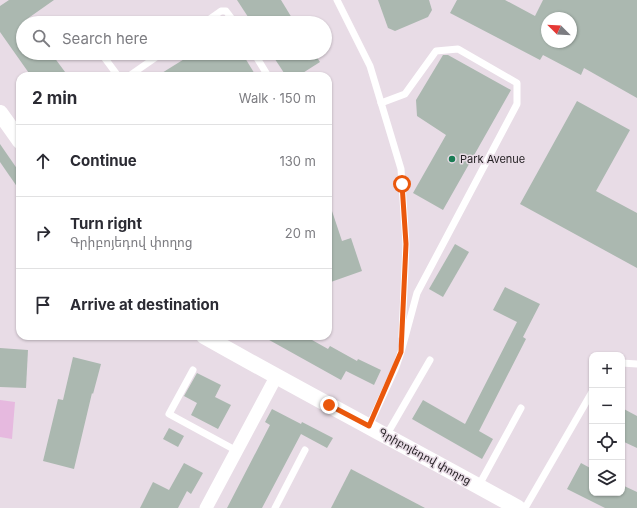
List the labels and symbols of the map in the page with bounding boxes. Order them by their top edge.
north arrow [541,12,577,48]
place label: Park Avenue [460,152,525,166]
marker: Park Avenue [447,154,457,164]
route start [393,175,411,193]
route end [320,396,338,414]
street label: Գրիբոյեդով փողոց [376,425,474,487]

